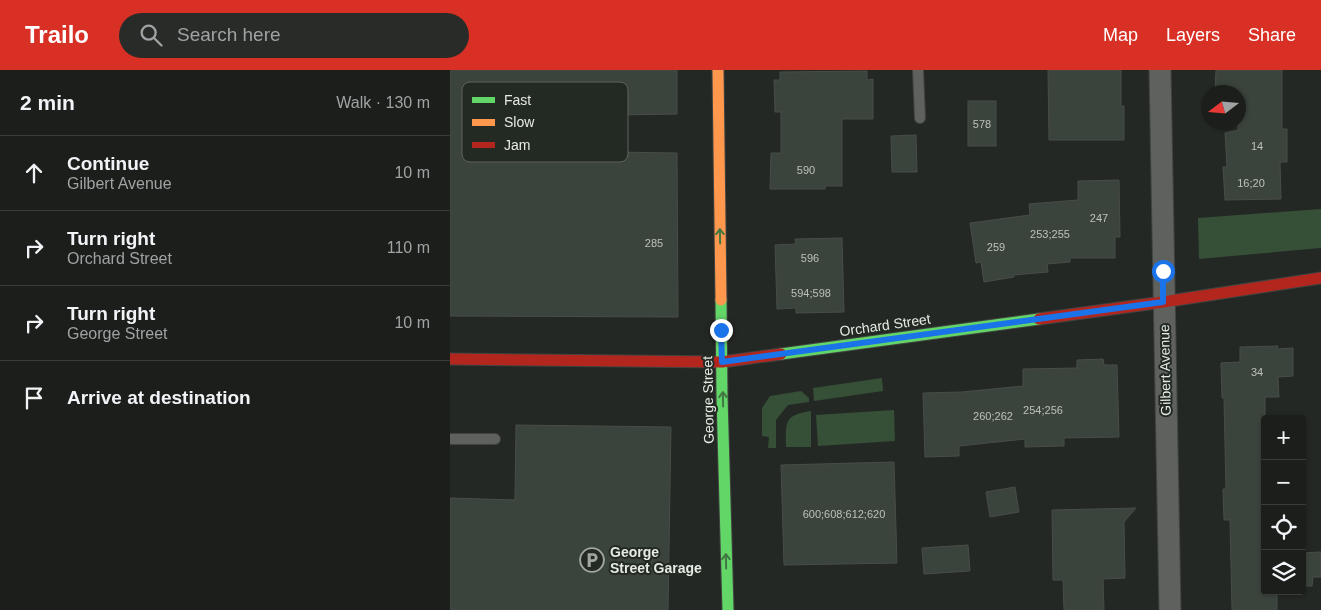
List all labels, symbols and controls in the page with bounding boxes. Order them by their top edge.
search box [119,13,469,58]
text: Trailo [25,21,89,48]
icon: search [137,21,165,49]
text: Search here [177,24,281,45]
text: Map [1103,25,1138,45]
text: Layers [1166,25,1220,45]
text: Share [1248,25,1296,45]
legend [462,82,628,162]
north arrow [1201,85,1246,130]
text: 2 min [20,91,75,114]
text: Fast [504,92,531,108]
text: Walk · 130 m [336,94,430,111]
text: Slow [504,114,535,130]
house number: 578 [973,118,991,130]
text: Jam [504,137,530,153]
house number: 14 [1251,140,1263,152]
text: Continue [67,153,149,174]
icon: ahead [20,159,48,187]
text: 10 m [394,164,430,181]
house number: 590 [797,164,815,176]
text: Gilbert Avenue [67,175,172,192]
house number: 16;20 [1237,177,1265,189]
house number: 247 [1090,212,1108,224]
text: Turn right [67,228,155,249]
house number: 253;255 [1030,228,1070,240]
one-way arrow [715,229,725,245]
icon: right [20,234,48,262]
house number: 285 [645,237,663,249]
text: 110 m [387,239,430,256]
house number: 259 [987,241,1005,253]
text: Orchard Street [67,250,172,267]
house number: 596 [801,252,819,264]
route start [1152,260,1175,283]
house number: 594;598 [791,287,831,299]
text: Turn right [67,303,155,324]
icon: right [20,309,48,337]
street label: Orchard Street [838,311,932,339]
text: 10 m [394,314,430,331]
route end [710,319,733,342]
street label: Gilbert Avenue [1156,324,1174,416]
text: George Street [67,325,168,342]
street label: George Street [699,356,717,444]
house number: 34 [1251,366,1263,378]
icon: arrive [20,384,48,412]
text: Arrive at destination [67,387,251,408]
one-way arrow [718,391,727,407]
house number: 254;256 [1023,404,1063,416]
house number: 260;262 [973,410,1013,422]
map controls [1261,415,1306,595]
button: + [1261,415,1306,460]
button: − [1261,460,1306,505]
button: locate [1261,505,1306,550]
house number: 600;608;612;620 [803,508,885,520]
place label: George Street Garage [610,544,702,576]
parking icon: George Street Garage [579,547,605,573]
button: layers [1261,550,1306,595]
one-way arrow [722,554,731,570]

